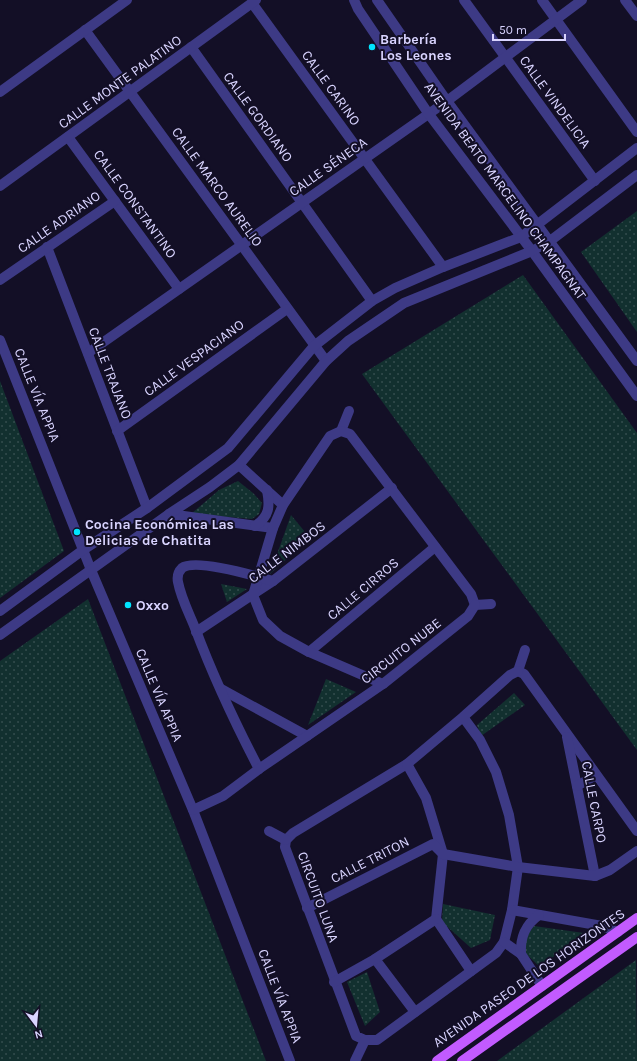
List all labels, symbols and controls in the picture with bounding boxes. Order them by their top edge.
scale bar [493,16,565,42]
text: 50 m [499,23,527,37]
place label: Barbería Los Leones [380,31,452,64]
street label: CALLE MONTE PALATINO [55,32,185,132]
marker: Barbería Los Leones [367,42,377,52]
street label: CALLE CARINO [298,47,364,129]
street label: CALLE VINDELICIA [516,52,594,152]
street label: CALLE GORDIANO [220,69,296,165]
street label: AVENIDA BEATO MARCELINO CHAMPAGNAT [420,79,590,303]
street label: CALLE MARCO AURELIO [168,124,266,250]
street label: CALLE SÉNECA [285,133,370,200]
street label: CALLE CONSTANTINO [90,146,180,262]
street label: CALLE ADRIANO [14,187,104,257]
street label: CALLE VESPACIANO [141,316,247,400]
street label: CALLE TRAJANO [85,325,135,421]
street label: CALLE VÍA APPIA [10,345,64,444]
place label: Cocina Económica Las Delicias de Chatita [85,516,234,549]
street label: CALLE NIMBOS [245,517,329,587]
marker: Cocina Económica Las Delicias de Chatita [72,527,82,537]
street label: CALLE CIRROS [324,554,402,624]
place label: Oxxo [136,597,169,614]
marker: Oxxo [123,600,133,610]
street label: CIRCUITO NUBE [357,614,445,688]
street label: CALLE VÍA APPIA [132,645,187,744]
street label: CALLE CARPO [578,760,610,844]
street label: CALLE TRITON [328,833,412,887]
street label: CIRCUITO LUNA [294,849,342,945]
street label: AVENIDA PASEO DE LOS HORIZONTES [430,905,628,1051]
street label: CALLE VÍA APPIA [254,946,307,1046]
north arrow [16,1005,56,1045]
text: N [33,1027,44,1041]

